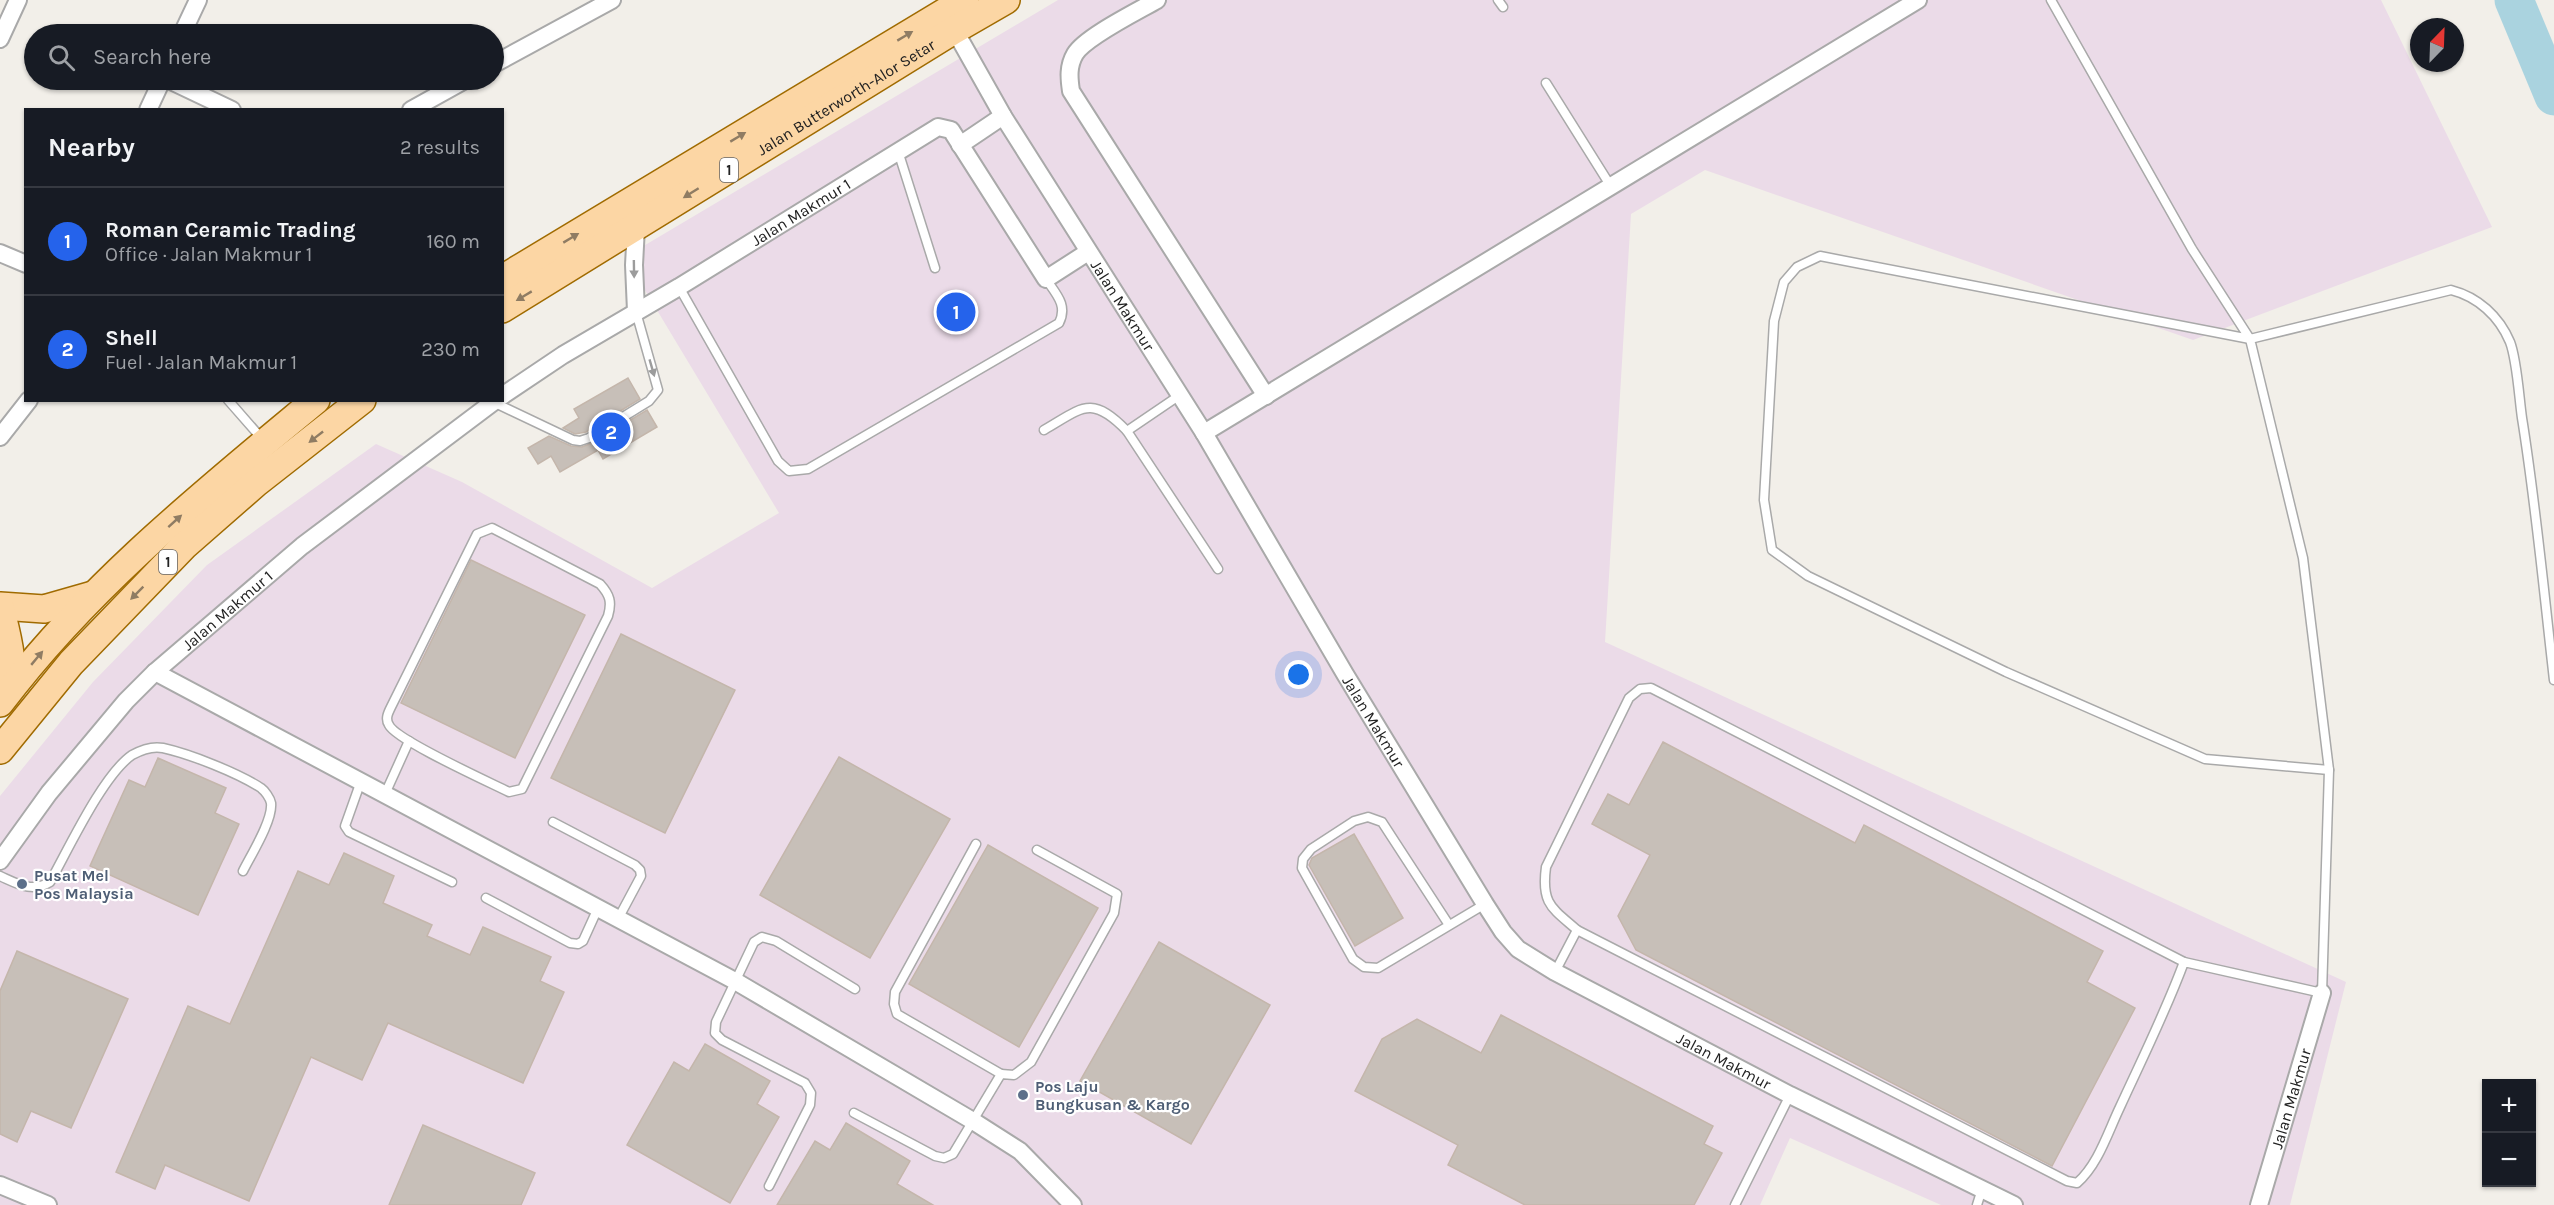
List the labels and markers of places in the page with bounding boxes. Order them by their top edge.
pin: 1 [936,290,976,334]
pin: 2 [592,410,630,454]
place label: Pusat Mel Pos Malaysia [34,866,134,903]
marker: Pusat Mel Pos Malaysia [15,877,29,891]
place label: Pos Laju Bungkusan & Kargo [1035,1077,1190,1114]
marker: Pos Laju Bungkusan & Kargo [1016,1088,1030,1102]

